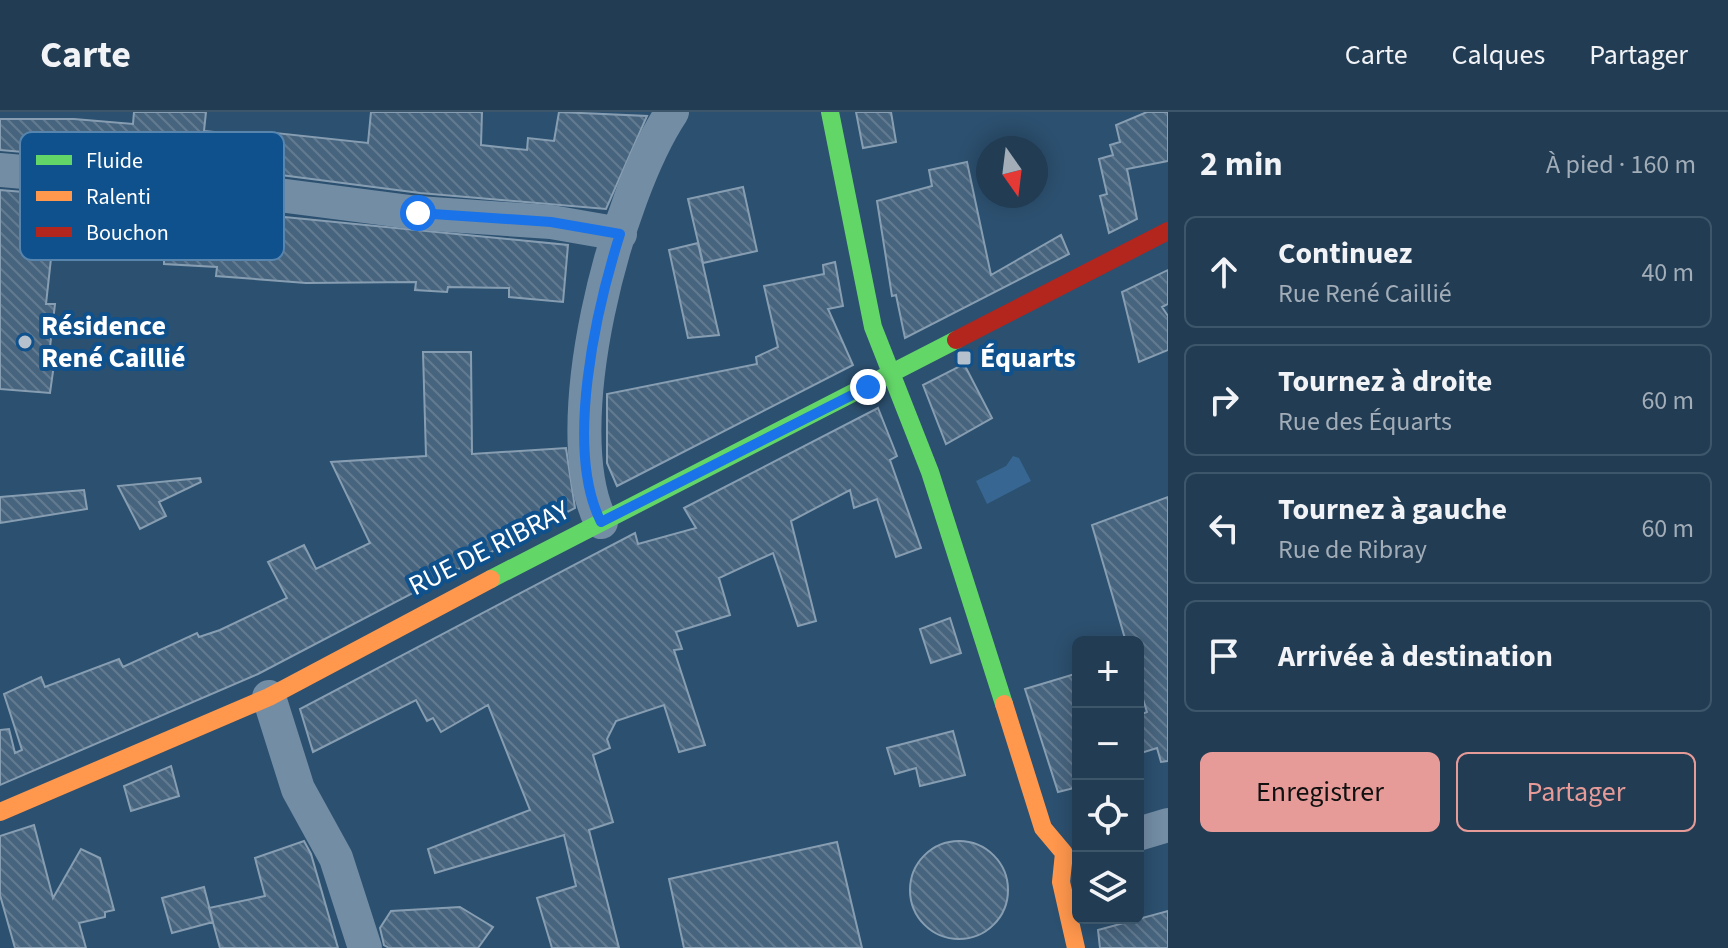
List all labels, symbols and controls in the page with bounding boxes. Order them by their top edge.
text: Carte [40,28,131,82]
text: Carte [1345,35,1408,75]
text: Calques [1452,35,1545,75]
text: Partager [1589,35,1688,75]
legend [20,132,284,260]
north arrow [976,136,1048,208]
text: 2 min [1200,140,1283,189]
text: Fluide [86,145,143,177]
text: À pied · 160 m [1546,146,1696,183]
text: Ralenti [86,181,151,213]
route start [400,195,436,231]
text: Bouchon [86,217,169,249]
text: Continuez [1278,232,1412,275]
icon: ahead [1202,250,1246,294]
text: 40 m [1641,254,1694,291]
text: Rue René Caillié [1278,275,1452,312]
place label: Résidence René Caillié [41,306,186,378]
marker: Résidence René Caillié [16,333,34,351]
place label: Équarts [980,338,1076,378]
marker: Équarts [955,349,973,367]
text: Tournez à droite [1278,360,1492,403]
route end [850,369,886,405]
icon: right [1202,378,1246,422]
text: 60 m [1641,382,1694,419]
text: Rue des Équarts [1278,403,1452,440]
text: Tournez à gauche [1278,488,1507,531]
street label: RUE DE RIBRAY [402,490,577,606]
icon: left [1202,506,1246,550]
text: 60 m [1641,510,1694,547]
text: Rue de Ribray [1278,531,1427,568]
icon: arrive [1202,634,1246,678]
text: Arrivée à destination [1278,635,1553,678]
map controls [1072,636,1144,924]
button: + [1072,636,1144,708]
button: − [1072,708,1144,780]
button: Enregistrer [1200,752,1440,832]
button: Partager [1456,752,1696,832]
button: locate [1072,780,1144,852]
button: layers [1072,852,1144,924]

